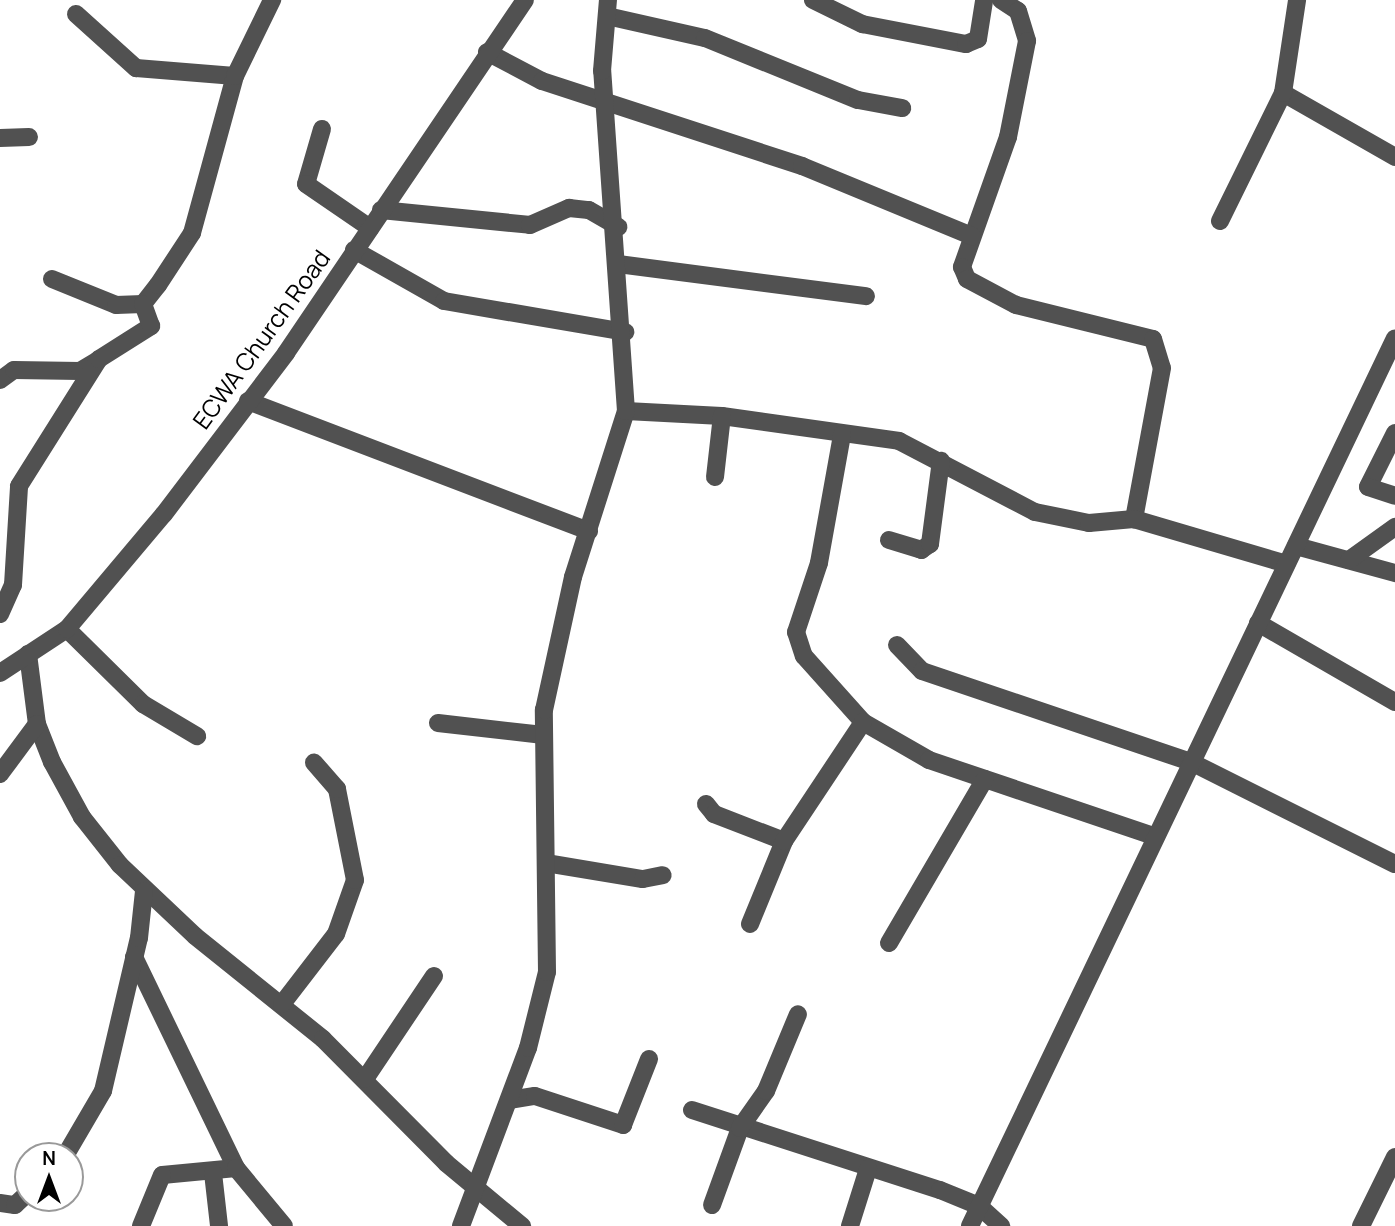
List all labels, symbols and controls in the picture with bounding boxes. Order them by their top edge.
street label: ECWA Church Road [186,244,336,434]
north arrow [14,1142,84,1212]
text: N [42,1145,56,1171]

